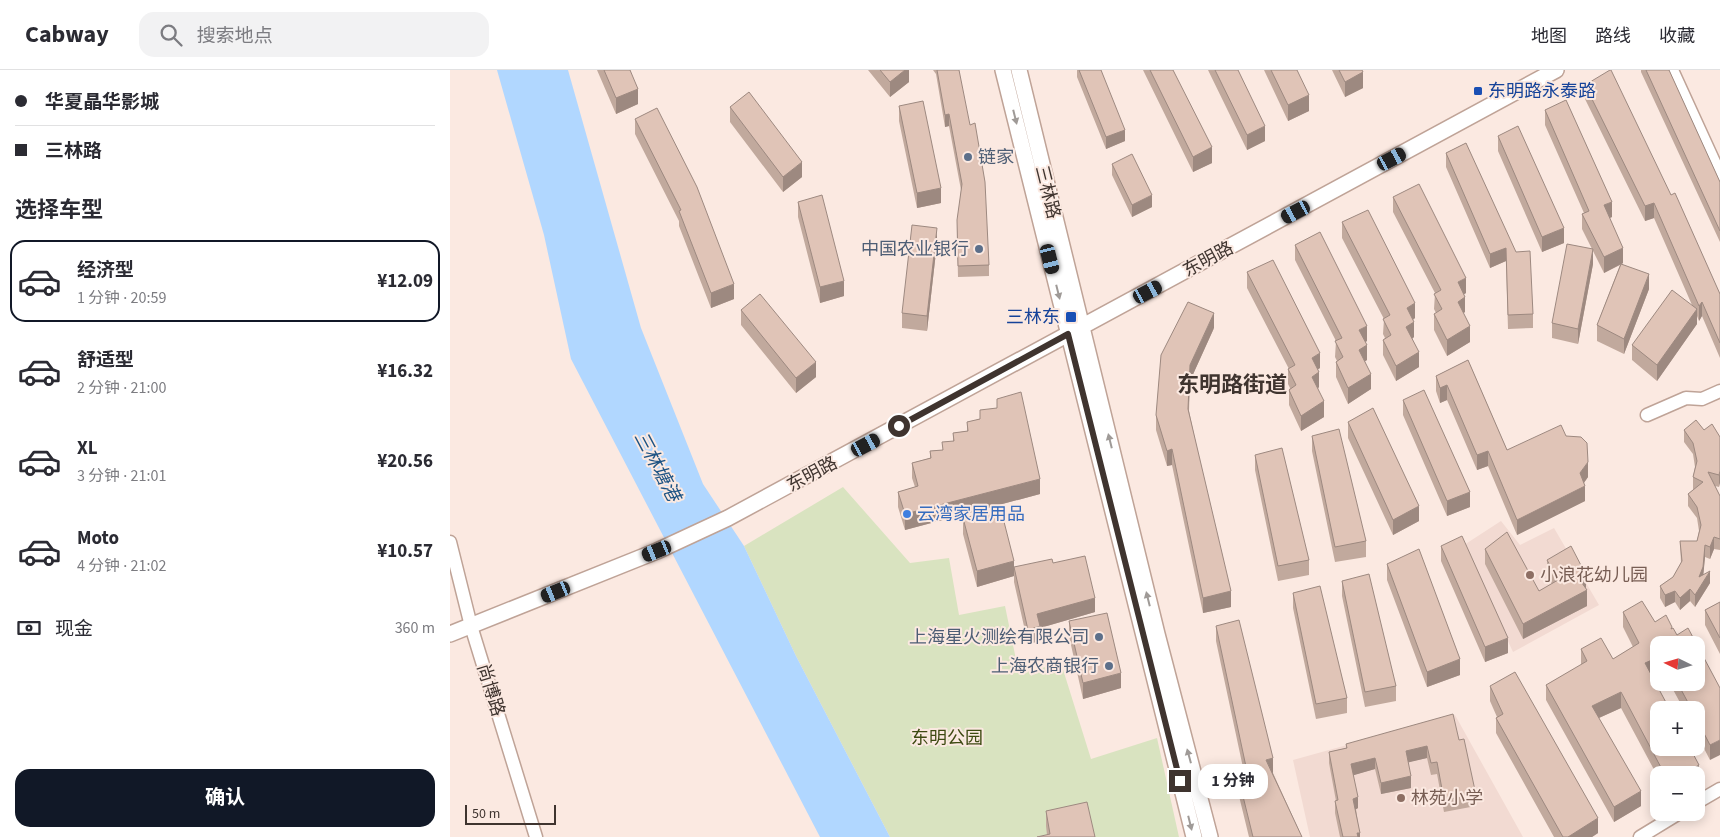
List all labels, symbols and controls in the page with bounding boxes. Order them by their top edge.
search box [139,12,489,57]
text: Cabway [25,17,109,52]
icon: search [157,21,185,49]
text: 搜索地点 [197,23,273,50]
text: 地图 [1531,24,1567,49]
text: 路线 [1595,24,1631,49]
text: 收藏 [1659,24,1695,49]
place label: 东明路永泰路 [1488,79,1596,104]
marker: 东明路永泰路 [1472,85,1484,97]
text: 华夏晶华影城 [45,89,159,116]
one-way arrow [1011,110,1019,125]
text: 三林路 [45,138,102,165]
place label: 链家 [978,145,1014,170]
car [1375,145,1408,173]
marker: 链家 [962,151,974,163]
street label: 三林路 [1029,163,1066,221]
text: 选择车型 [15,194,103,226]
car [1279,198,1312,226]
street label: 东明路 [1179,236,1238,283]
place label: 中国农业银行 [861,237,969,262]
marker: 中国农业银行 [973,243,985,255]
car [1039,243,1060,275]
text: 经济型 [77,257,134,284]
icon: car [17,259,62,304]
text: ¥12.09 [377,268,433,295]
car [1131,278,1164,306]
one-way arrow [1054,285,1062,300]
text: 1 分钟 · 20:59 [77,287,166,309]
place label: 三林东 [1006,305,1060,330]
marker: 三林东 [1064,310,1078,324]
text: 舒适型 [77,347,134,374]
icon: car [17,349,62,394]
text: ¥16.32 [377,358,433,385]
district label: 东明路街道 [1177,369,1287,401]
text: 2 分钟 · 21:00 [77,377,166,399]
route start [888,415,910,437]
water label: 三林塘港 [627,427,688,509]
car [849,431,882,459]
one-way arrow [1105,433,1113,448]
text: XL [77,435,98,462]
icon: car [17,439,62,484]
text: ¥20.56 [377,448,433,475]
street label: 东明路 [783,451,842,498]
text: 3 分钟 · 21:01 [77,465,166,487]
place label: 云湾家居用品 [917,502,1025,527]
marker: 云湾家居用品 [901,508,913,520]
text: Moto [77,525,119,552]
icon: car [17,529,62,574]
text: ¥10.57 [377,538,433,565]
car [640,538,673,564]
text: 4 分钟 · 21:02 [77,555,166,577]
place label: 小浪花幼儿园 [1540,563,1648,588]
marker: 小浪花幼儿园 [1524,569,1536,581]
car [539,579,572,605]
one-way arrow [1144,591,1152,606]
icon: cash [15,614,43,642]
text: 现金 [55,616,93,643]
text: 360 m [395,617,435,639]
place label: 上海星火测绘有限公司 [909,625,1089,650]
marker: 上海星火测绘有限公司 [1093,631,1105,643]
north arrow [1650,636,1705,691]
map controls [1650,636,1705,821]
place label: 上海农商银行 [991,654,1099,679]
marker: 上海农商银行 [1103,660,1115,672]
street label: 尚博路 [471,661,510,720]
button: + [1650,701,1705,756]
park label: 东明公园 [911,726,983,751]
one-way arrow [1184,748,1192,763]
callout: 1 分钟 [1198,764,1268,798]
button: − [1650,766,1705,821]
button: 确认 [15,769,435,827]
route end [1169,770,1191,792]
text: 1 分钟 [1211,770,1255,792]
place label: 林苑小学 [1411,786,1483,811]
marker: 林苑小学 [1395,792,1407,804]
scale bar [465,802,556,825]
text: 50 m [472,804,500,824]
one-way arrow [1186,816,1194,831]

